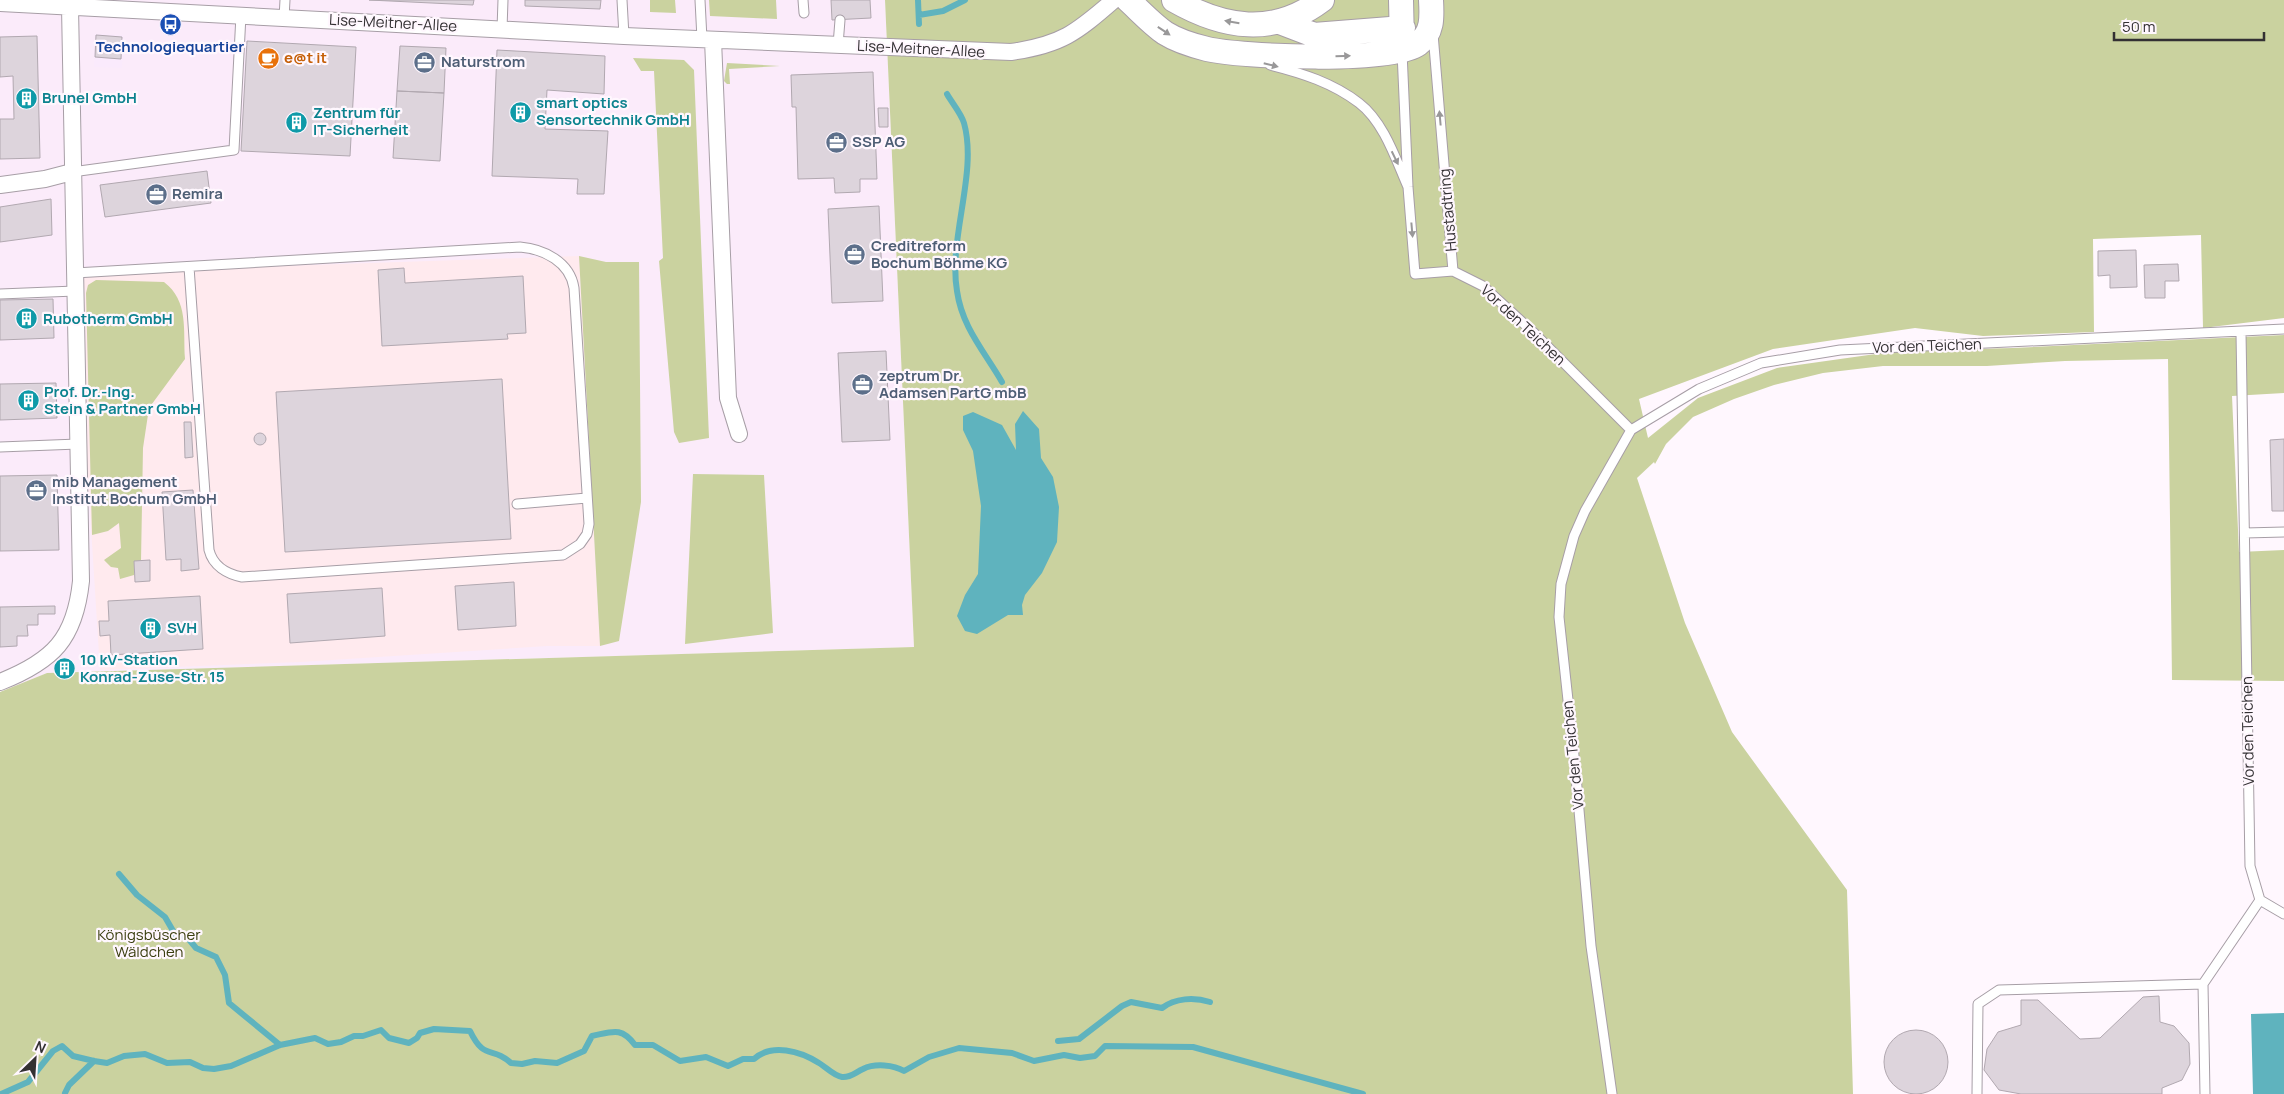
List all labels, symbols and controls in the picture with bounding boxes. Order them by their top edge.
street label: Lise-Meitner-Allee [329,9,458,36]
scale bar [2114,10,2264,42]
bus stop icon: Technologiequartier [158,12,182,36]
text: 50 m [2122,16,2156,37]
one-way arrow [1224,18,1240,26]
one-way arrow [1157,26,1171,35]
street label: Lise-Meitner-Allee [857,35,986,62]
place label: Technologiequartier [96,36,244,57]
cafe icon: e@t it [256,46,280,70]
place label: e@t it [284,47,327,68]
office icon: Naturstrom [413,50,437,74]
place label: Naturstrom [441,51,525,72]
one-way arrow [1335,52,1351,60]
one-way arrow [1264,61,1279,69]
building icon: Brunel GmbH [14,86,38,110]
place label: Brunel GmbH [42,87,137,108]
place label: smart optics Sensortechnik GmbH [536,92,690,130]
building icon: smart optics Sensortechnik GmbH [508,100,532,124]
place label: Zentrum für IT-Sicherheit [313,102,409,140]
one-way arrow [1436,109,1444,125]
building icon: Zentrum für IT-Sicherheit [285,110,309,134]
office icon: SSP AG [824,130,848,154]
place label: SSP AG [852,131,905,152]
one-way arrow [1391,151,1399,165]
street label: Hustadtring [1433,168,1462,252]
office icon: Remira [144,182,168,206]
place label: Remira [172,183,223,204]
one-way arrow [1408,223,1416,239]
place label: Creditreform Bochum Böhme KG [871,235,1007,273]
office icon: Creditreform Bochum Böhme KG [843,243,867,267]
street label: Vor den Teichen [1476,280,1571,370]
building icon: Rubotherm GmbH [15,307,39,331]
place label: Rubotherm GmbH [43,308,173,329]
street label: Vor den Teichen [1872,333,1982,358]
place label: zeptrum Dr. Adamsen PartG mbB [879,365,1027,403]
office icon: zeptrum Dr. Adamsen PartG mbB [851,373,875,397]
place label: Prof. Dr.-Ing. Stein & Partner GmbH [44,381,201,419]
building icon: Prof. Dr.-Ing. Stein & Partner GmbH [16,389,40,413]
place label: mib Management Institut Bochum GmbH [52,471,217,509]
office icon: mib Management Institut Bochum GmbH [24,479,48,503]
building icon: SVH [139,616,163,640]
place label: SVH [167,617,197,638]
place label: 10 kV-Station Konrad-Zuse-Str. 15 [80,649,225,687]
building icon: 10 kV-Station Konrad-Zuse-Str. 15 [52,657,76,681]
street label: Vor den Teichen [2236,676,2259,786]
street label: Vor den Teichen [1556,699,1589,811]
park label: Königsbüscher Wäldchen [97,924,201,962]
north arrow [10,1034,60,1084]
text: N [32,1036,49,1058]

